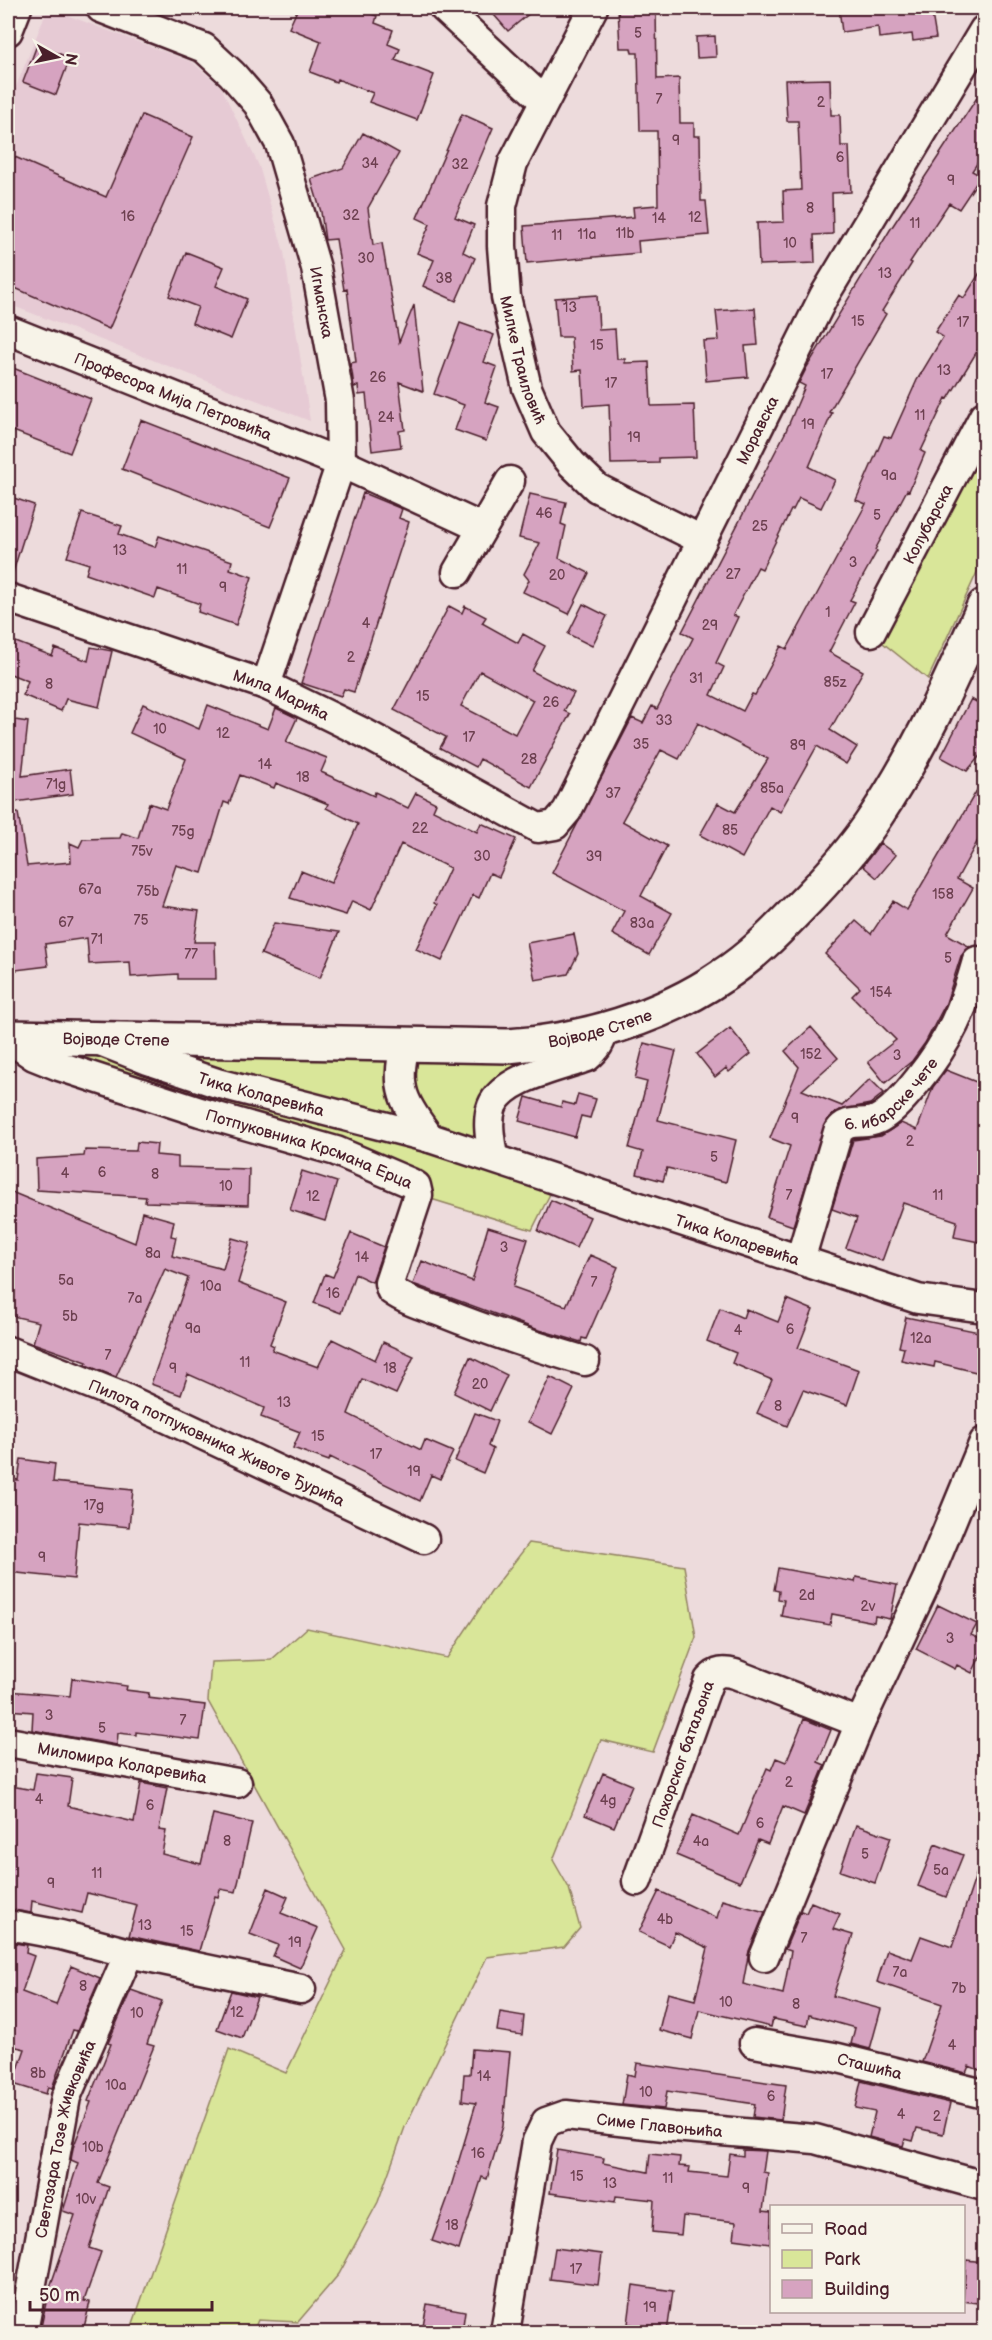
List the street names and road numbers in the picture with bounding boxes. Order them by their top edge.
street label: Игманска [305,265,337,341]
street label: Милке Траиловић [495,294,549,427]
street label: Професора Мија Петровића [71,349,275,446]
street label: Моравска [733,393,784,468]
street label: Колубарска [900,481,958,568]
street label: Мила Марића [230,667,332,726]
street label: Војводе Степе [547,1006,655,1052]
street label: Војводе Степе [62,1030,170,1051]
street label: 6. ибарске чете [842,1054,943,1136]
street label: Тика Коларевића [195,1069,327,1121]
street label: Потпуковника Крсмана Ерца [203,1106,415,1194]
street label: Тика Коларевића [672,1211,802,1270]
street label: Пилота потпуковника Животе Ђурића [85,1376,348,1511]
street label: Похорског батаљона [649,1678,719,1830]
street label: Миломира Коларевића [36,1739,209,1789]
street label: Светозара Тозе Живковића [32,2037,101,2240]
street label: Сташића [835,2050,904,2085]
street label: Симе Главоњића [595,2110,724,2142]

